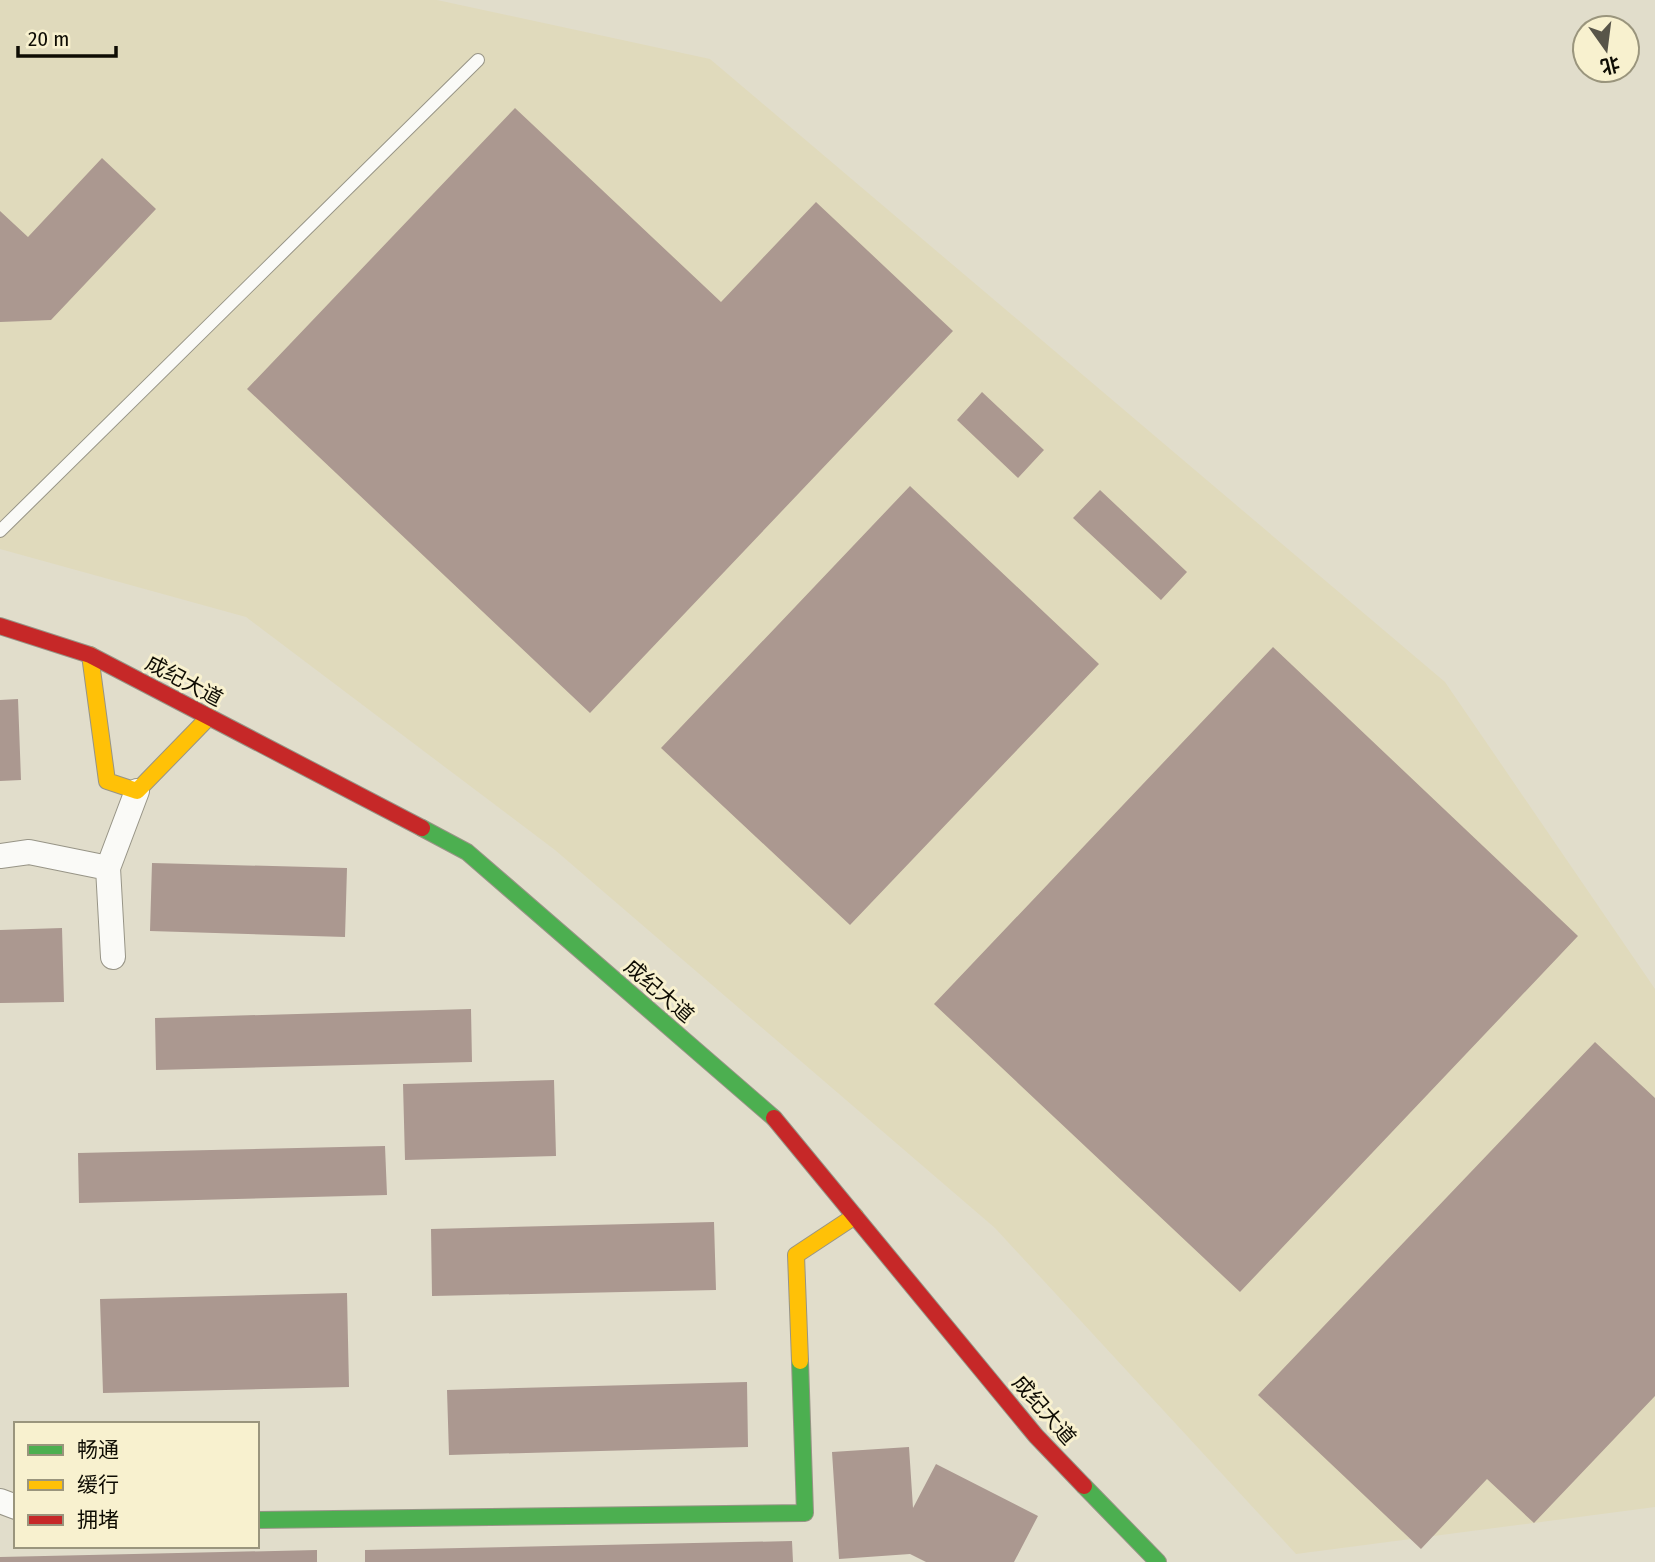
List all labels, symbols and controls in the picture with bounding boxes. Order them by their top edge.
scale bar [18,14,116,58]
north arrow [1571,14,1641,84]
text: 20 m [28,26,69,52]
text: 北 [1598,52,1622,78]
street label: 成纪大道 [141,650,227,712]
street label: 成纪大道 [619,954,699,1028]
street label: 成纪大道 [1007,1370,1081,1450]
legend [14,1422,259,1548]
text: 畅通 [77,1437,119,1463]
text: 缓行 [77,1472,119,1498]
text: 拥堵 [77,1507,119,1533]

